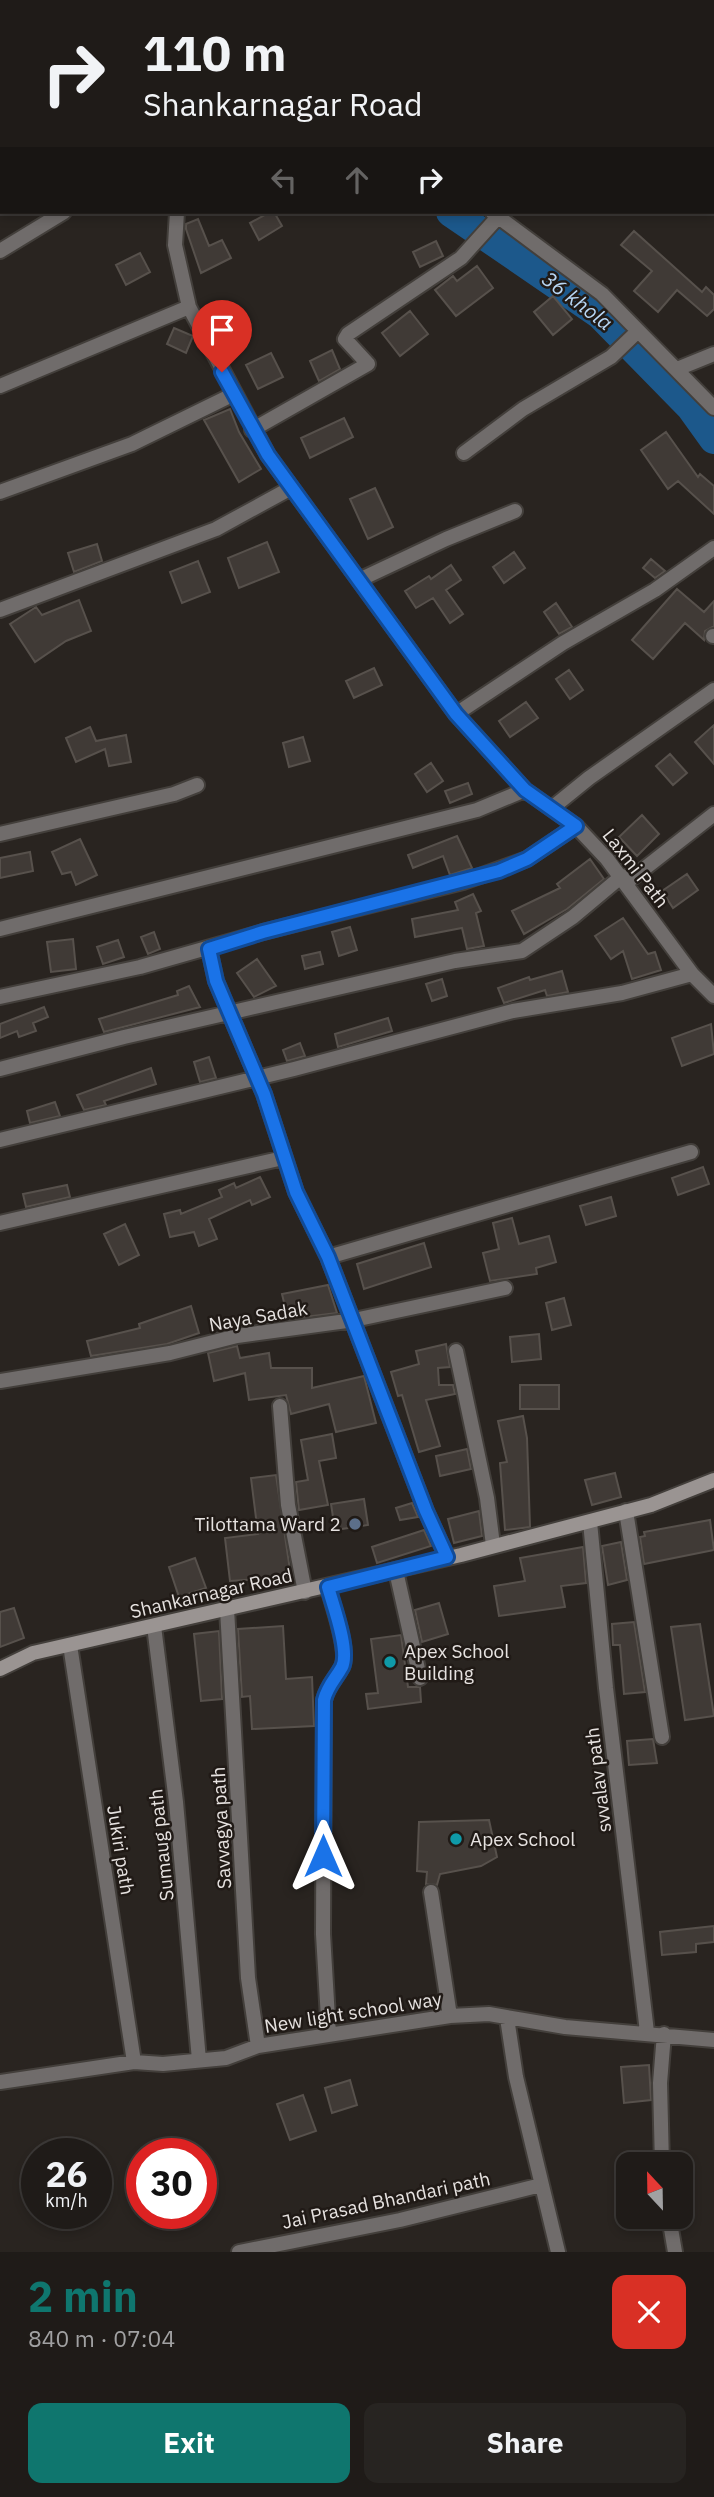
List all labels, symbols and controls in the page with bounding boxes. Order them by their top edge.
text: 110 m [143,21,287,84]
icon: right [28,28,119,119]
text: Shankarnagar Road [143,83,423,125]
icon: left [265,161,303,199]
icon: ahead [338,161,376,199]
icon: right [411,161,449,199]
water label: 36 khola [536,264,619,336]
pin [192,300,252,372]
icon: arrive [203,311,241,349]
street label: Laxmi Path [598,824,674,912]
street label: Naya Sadak [207,1296,309,1336]
place label: Tilottama Ward 2 [194,1512,341,1536]
marker: Tilottama Ward 2 [347,1516,363,1532]
street label: Shankarnagar Road [127,1563,295,1623]
place label: Apex School Building [404,1639,509,1685]
marker: Apex School Building [382,1654,398,1670]
street label: svvalav path [580,1726,616,1834]
street label: Savvagya path [206,1766,236,1890]
street label: Sumaug path [143,1788,179,1902]
street label: Jukiri path [102,1804,140,1896]
position arrow [286,1819,360,1893]
place label: Apex School [470,1827,575,1851]
marker: Apex School [448,1831,464,1847]
street label: New light school way [263,1986,444,2038]
speed limit sign: 30 [126,2138,217,2229]
text: 26 [45,2151,88,2197]
north arrow [616,2152,693,2230]
map controls [616,2152,693,2229]
street label: Jai Prasad Bhandari path [280,2166,492,2234]
text: km/h [45,2189,88,2212]
text: 2 min [28,2269,138,2324]
button: close [612,2275,686,2349]
text: 840 m · 07:04 [28,2323,175,2353]
button: Exit [28,2403,350,2483]
button: Share [364,2403,686,2483]

